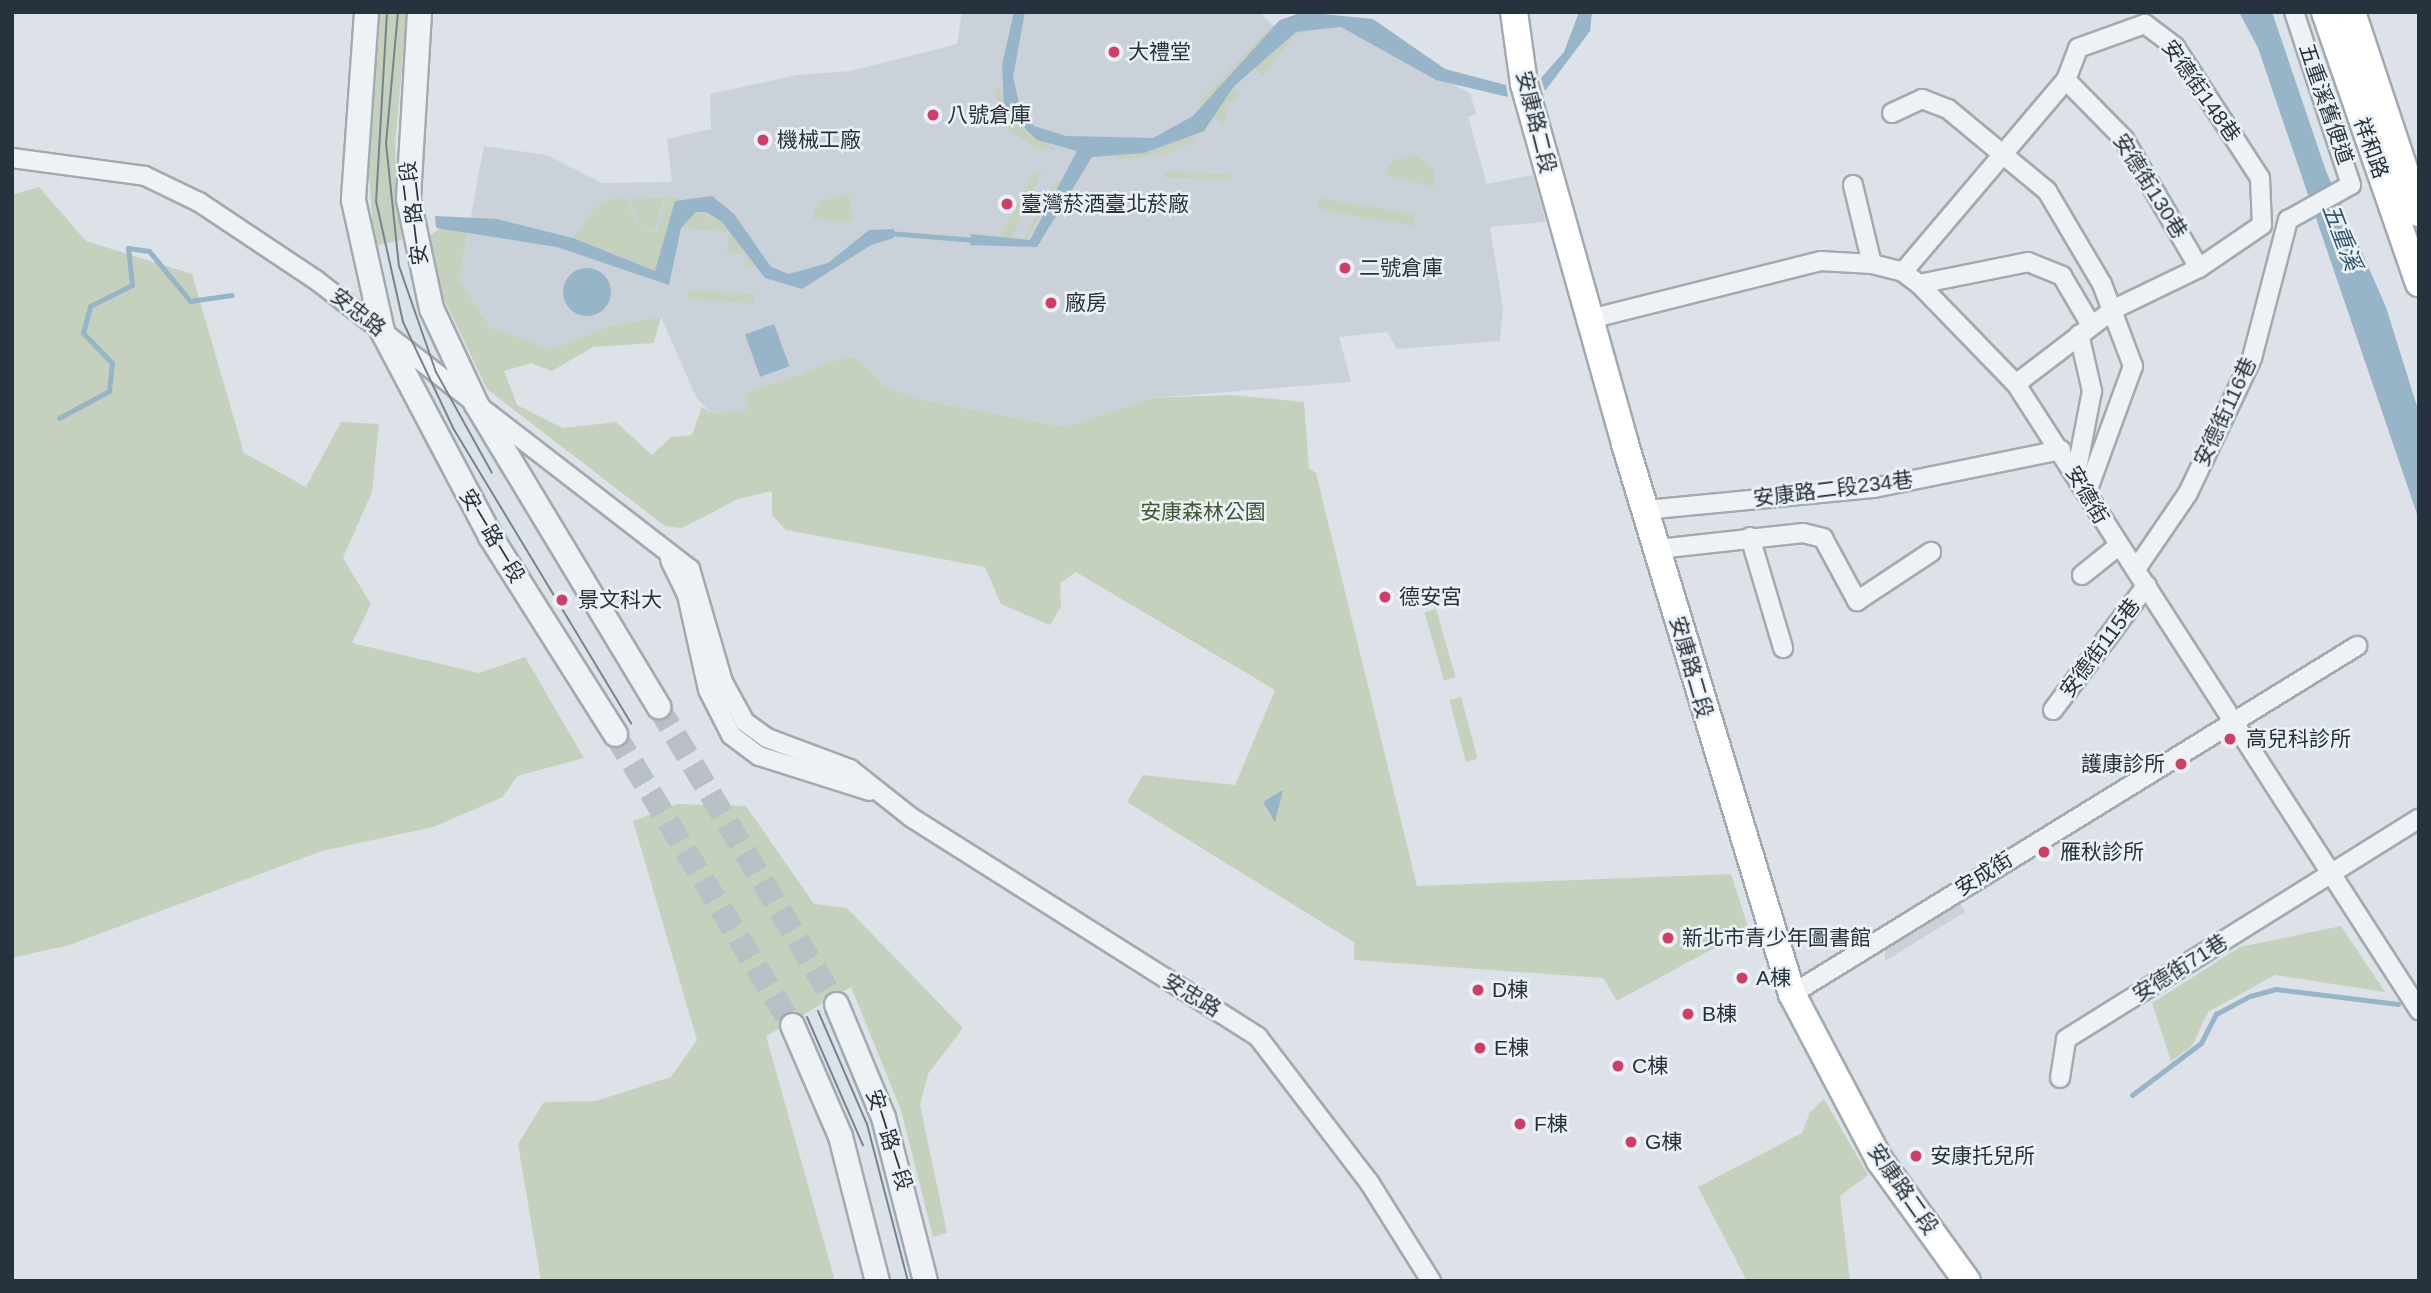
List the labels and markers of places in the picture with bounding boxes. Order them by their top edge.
place label: 大禮堂 [1128,39,1191,65]
marker: 大禮堂 [1106,44,1122,60]
place label: 八號倉庫 [947,102,1031,128]
marker: 八號倉庫 [925,107,941,123]
place label: 機械工廠 [777,127,861,153]
marker: 機械工廠 [755,132,771,148]
place label: 臺灣菸酒臺北菸廠 [1021,191,1189,217]
marker: 臺灣菸酒臺北菸廠 [999,196,1015,212]
place label: 二號倉庫 [1359,255,1443,281]
marker: 二號倉庫 [1337,260,1353,276]
place label: 廠房 [1065,290,1107,316]
marker: 廠房 [1043,295,1059,311]
place label: 德安宮 [1399,584,1462,610]
place label: 景文科大 [578,587,662,613]
marker: 德安宮 [1377,589,1393,605]
marker: 景文科大 [552,590,572,610]
place label: 高兒科診所 [2246,726,2351,752]
marker: 高兒科診所 [2220,729,2240,749]
place label: 護康診所 [2081,751,2165,777]
marker: 護康診所 [2171,754,2191,774]
place label: 雁秋診所 [2060,839,2144,865]
marker: 雁秋診所 [2034,842,2054,862]
place label: 新北市青少年圖書館 [1682,925,1871,951]
marker: 新北市青少年圖書館 [1660,930,1676,946]
place label: A棟 [1756,965,1791,991]
marker: A棟 [1734,970,1750,986]
place label: D棟 [1492,977,1528,1003]
marker: D棟 [1470,982,1486,998]
place label: B棟 [1702,1001,1737,1027]
marker: B棟 [1680,1006,1696,1022]
place label: E棟 [1494,1035,1529,1061]
marker: E棟 [1472,1040,1488,1056]
place label: C棟 [1632,1053,1668,1079]
marker: C棟 [1610,1058,1626,1074]
place label: F棟 [1534,1111,1568,1137]
marker: F棟 [1512,1116,1528,1132]
place label: G棟 [1645,1129,1682,1155]
marker: G棟 [1623,1134,1639,1150]
place label: 安康托兒所 [1930,1143,2035,1169]
marker: 安康托兒所 [1908,1148,1924,1164]

